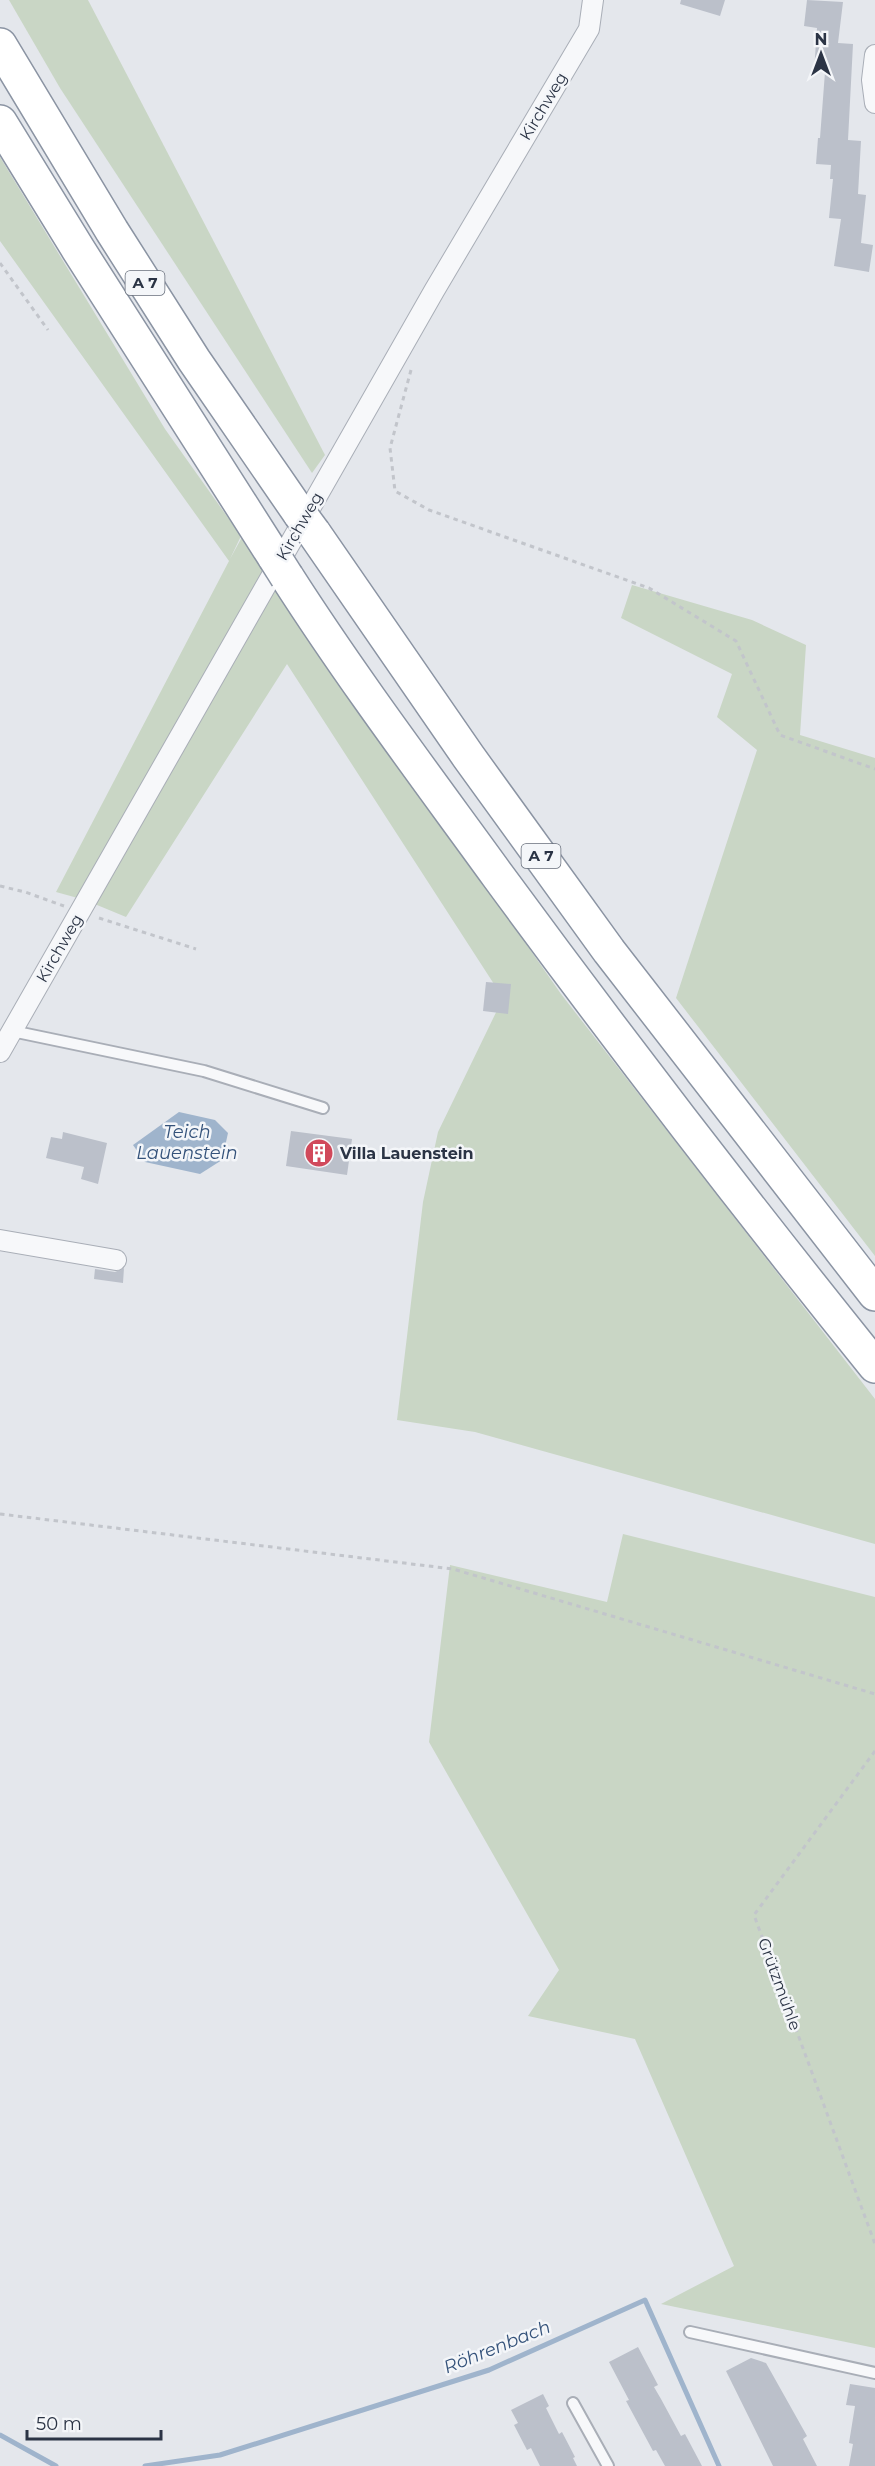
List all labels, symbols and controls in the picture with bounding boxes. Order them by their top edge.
north arrow [791,24,851,84]
text: N [815,30,827,49]
street label: Kirchweg [516,69,571,144]
road number: A 7 [126,271,164,295]
street label: Kirchweg [272,489,327,564]
road number: A 7 [522,844,560,868]
street label: Kirchweg [32,911,87,986]
water label: Teich Lauenstein [136,1121,238,1164]
building icon: Villa Lauenstein [303,1137,335,1169]
place label: Villa Lauenstein [339,1144,474,1163]
street label: Grützmühle [754,1935,805,2033]
water label: Röhrenbach [440,2316,554,2378]
scale bar [27,2403,160,2441]
text: 50 m [36,2413,82,2435]

